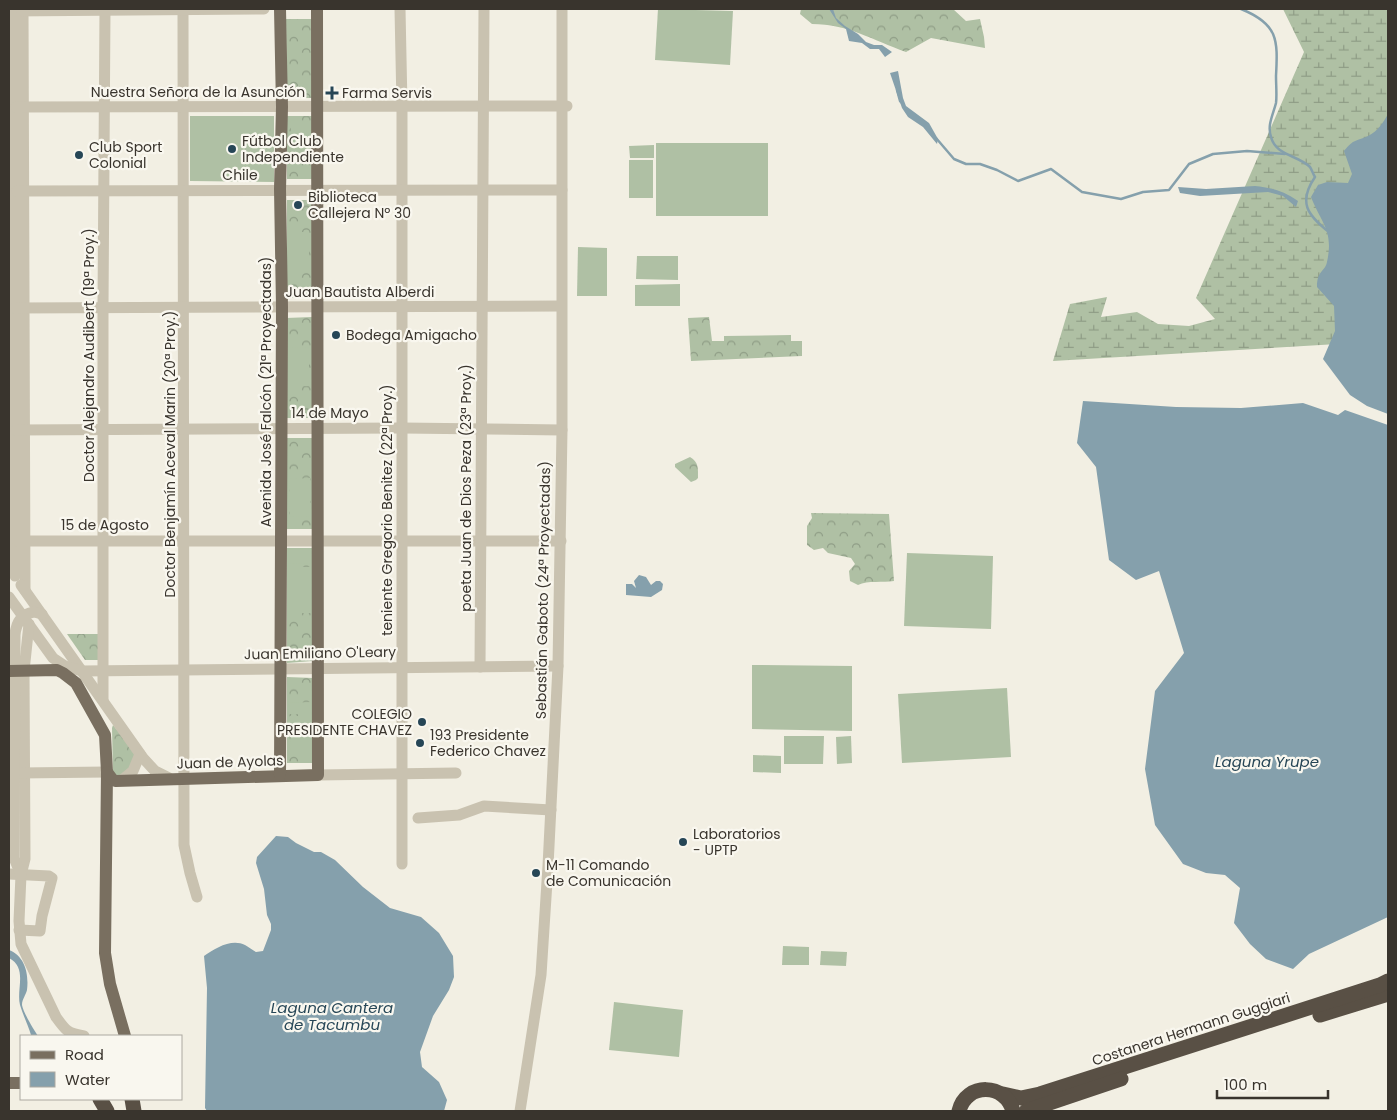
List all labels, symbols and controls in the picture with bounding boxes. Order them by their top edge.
street label: Nuestra Señora de la Asunción [91,82,305,102]
place label: Farma Servis [342,83,432,103]
marker: Farma Servis [326,87,338,99]
place label: Fútbol Club Independiente [242,131,344,167]
place label: Club Sport Colonial [89,137,162,173]
marker: Fútbol Club Independiente [226,143,238,155]
marker: Club Sport Colonial [73,149,85,161]
street label: Chile [222,165,258,185]
place label: Biblioteca Callejera Nº 30 [308,187,411,223]
marker: Biblioteca Callejera Nº 30 [292,199,304,211]
street label: Doctor Alejandro Audibert (19ª Proy.) [79,228,99,482]
street label: Avenida José Falcón (21ª Proyectadas) [256,257,276,527]
street label: Juan Bautista Alberdi [286,282,434,302]
street label: Doctor Benjamín Aceval Marin (20ª Proy.) [160,311,180,597]
place label: Bodega Amigacho [346,325,477,345]
marker: Bodega Amigacho [330,329,342,341]
street label: poeta Juan de Dios Peza (23ª Proy.) [456,364,476,612]
street label: teniente Gregorio Benitez (22ª Proy.) [377,384,397,636]
street label: 14 de Mayo [291,403,369,423]
street label: Sebastián Gaboto (24ª Proyectadas) [531,461,555,719]
street label: 15 de Agosto [61,515,149,535]
street label: Juan Emiliano O'Leary [244,642,396,664]
place label: COLEGIO PRESIDENTE CHAVEZ [277,704,412,740]
marker: COLEGIO PRESIDENTE CHAVEZ [416,716,428,728]
place label: 193 Presidente Federico Chavez [430,725,546,761]
marker: 193 Presidente Federico Chavez [414,737,426,749]
street label: Juan de Ayolas [176,750,284,774]
water label: Laguna Yrupe [1215,751,1319,772]
place label: Laboratorios - UPTP [693,824,781,860]
marker: Laboratorios - UPTP [677,836,689,848]
place label: M-11 Comando de Comunicación [546,855,671,891]
marker: M-11 Comando de Comunicación [530,867,542,879]
street label: Costanera Hermann Guggiari [1089,987,1293,1071]
water label: Laguna Cantera de Tacumbu [271,997,393,1035]
legend [20,1035,182,1100]
text: Road [65,1044,104,1065]
scale bar [1217,1068,1328,1100]
text: Water [65,1069,111,1090]
text: 100 m [1224,1074,1267,1095]

